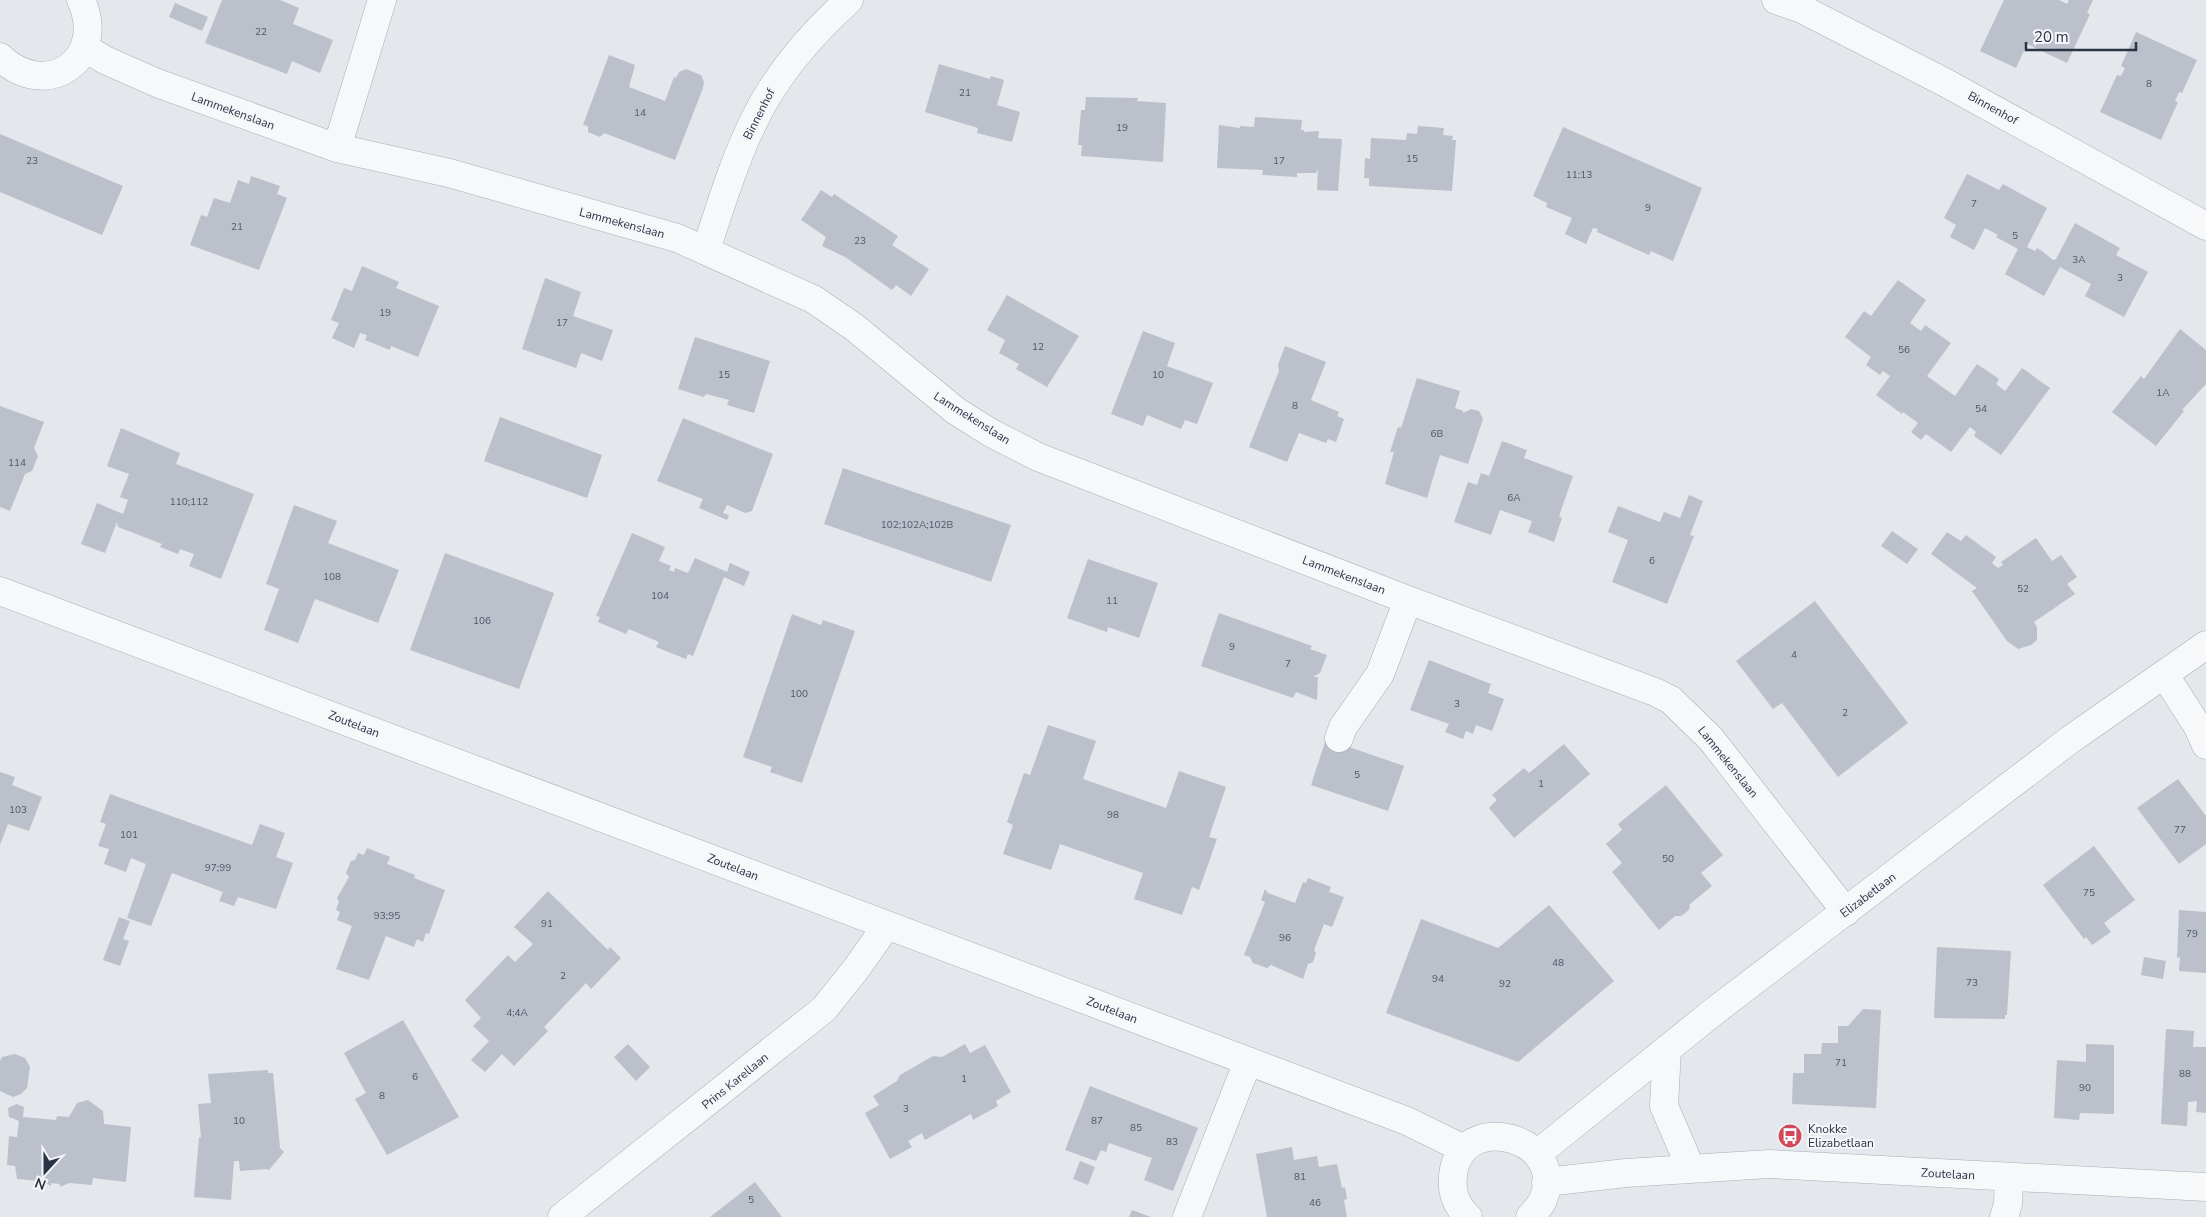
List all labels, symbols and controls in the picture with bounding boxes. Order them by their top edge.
scale bar [2026,20,2136,52]
house number: 22 [255,25,267,39]
text: 20 m [2034,27,2069,47]
house number: 8 [2146,77,2152,91]
street label: Binnenhof [739,85,779,142]
house number: 21 [959,86,971,100]
street label: Lammekenslaan [189,88,277,134]
street label: Binnenhof [1965,88,2022,129]
house number: 14 [634,106,646,120]
house number: 19 [1116,121,1128,135]
house number: 15 [1406,152,1418,166]
house number: 23 [26,154,38,168]
house number: 17 [1273,154,1285,168]
house number: 11;13 [1566,168,1592,182]
house number: 7 [1971,197,1977,211]
house number: 9 [1645,201,1651,215]
street label: Lammekenslaan [578,204,666,242]
house number: 21 [231,220,243,234]
house number: 5 [2012,229,2018,243]
house number: 23 [854,234,866,248]
house number: 3A [2072,253,2086,267]
house number: 3 [2117,271,2123,285]
house number: 19 [379,306,391,320]
house number: 17 [556,316,568,330]
house number: 12 [1032,340,1044,354]
house number: 56 [1898,343,1910,357]
house number: 15 [718,368,730,382]
house number: 10 [1152,368,1164,382]
house number: 1A [2156,386,2170,400]
street label: Lammekenslaan [931,388,1013,448]
house number: 8 [1292,399,1298,413]
house number: 54 [1975,402,1987,416]
house number: 6B [1431,427,1444,441]
house number: 114 [8,456,26,470]
house number: 6A [1507,491,1521,505]
house number: 110;112 [170,495,208,509]
house number: 102;102A;102B [881,518,954,532]
street label: Lammekenslaan [1300,552,1388,598]
house number: 6 [1649,554,1655,568]
house number: 108 [323,570,341,584]
house number: 52 [2017,582,2029,596]
house number: 104 [651,589,669,603]
house number: 11 [1106,594,1118,608]
house number: 106 [473,614,491,628]
house number: 9 [1229,640,1235,654]
house number: 4 [1791,648,1797,662]
house number: 7 [1285,657,1291,671]
house number: 100 [790,687,808,701]
house number: 3 [1454,697,1460,711]
house number: 2 [1842,706,1848,720]
street label: Zoutelaan [326,707,382,741]
street label: Lammekenslaan [1694,723,1762,801]
house number: 5 [1354,768,1360,782]
house number: 1 [1538,777,1544,791]
house number: 103 [9,803,27,817]
house number: 98 [1107,808,1119,822]
house number: 77 [2174,823,2186,837]
house number: 101 [120,828,138,842]
street label: Zoutelaan [705,850,761,884]
house number: 50 [1662,852,1674,866]
house number: 97;99 [205,861,231,875]
street label: Elizabetlaan [1837,869,1899,921]
house number: 75 [2083,886,2095,900]
house number: 93;95 [374,909,400,923]
house number: 91 [541,917,553,931]
house number: 79 [2186,927,2198,941]
house number: 96 [1279,931,1291,945]
house number: 48 [1552,956,1564,970]
house number: 2 [560,969,566,983]
house number: 94 [1432,972,1444,986]
house number: 73 [1966,976,1978,990]
house number: 92 [1499,977,1511,991]
street label: Zoutelaan [1084,993,1140,1027]
house number: 4;4A [506,1006,528,1020]
street label: Prins Karellaan [698,1049,772,1113]
house number: 71 [1835,1056,1847,1070]
house number: 88 [2179,1067,2191,1081]
house number: 6 [412,1070,418,1084]
house number: 1 [961,1072,967,1086]
house number: 90 [2079,1081,2091,1095]
house number: 8 [379,1089,385,1103]
house number: 3 [903,1102,909,1116]
house number: 10 [233,1114,245,1128]
house number: 87 [1091,1114,1103,1128]
house number: 85 [1130,1121,1142,1135]
place label: Knokke Elizabetlaan [1808,1121,1874,1151]
bus stop icon: Knokke Elizabetlaan [1777,1123,1803,1149]
house number: 83 [1166,1135,1178,1149]
north arrow [20,1147,70,1197]
street label: Zoutelaan [1921,1165,1975,1183]
house number: 81 [1294,1170,1306,1184]
text: N [32,1173,49,1194]
house number: 5 [748,1193,754,1207]
house number: 46 [1309,1196,1321,1210]

